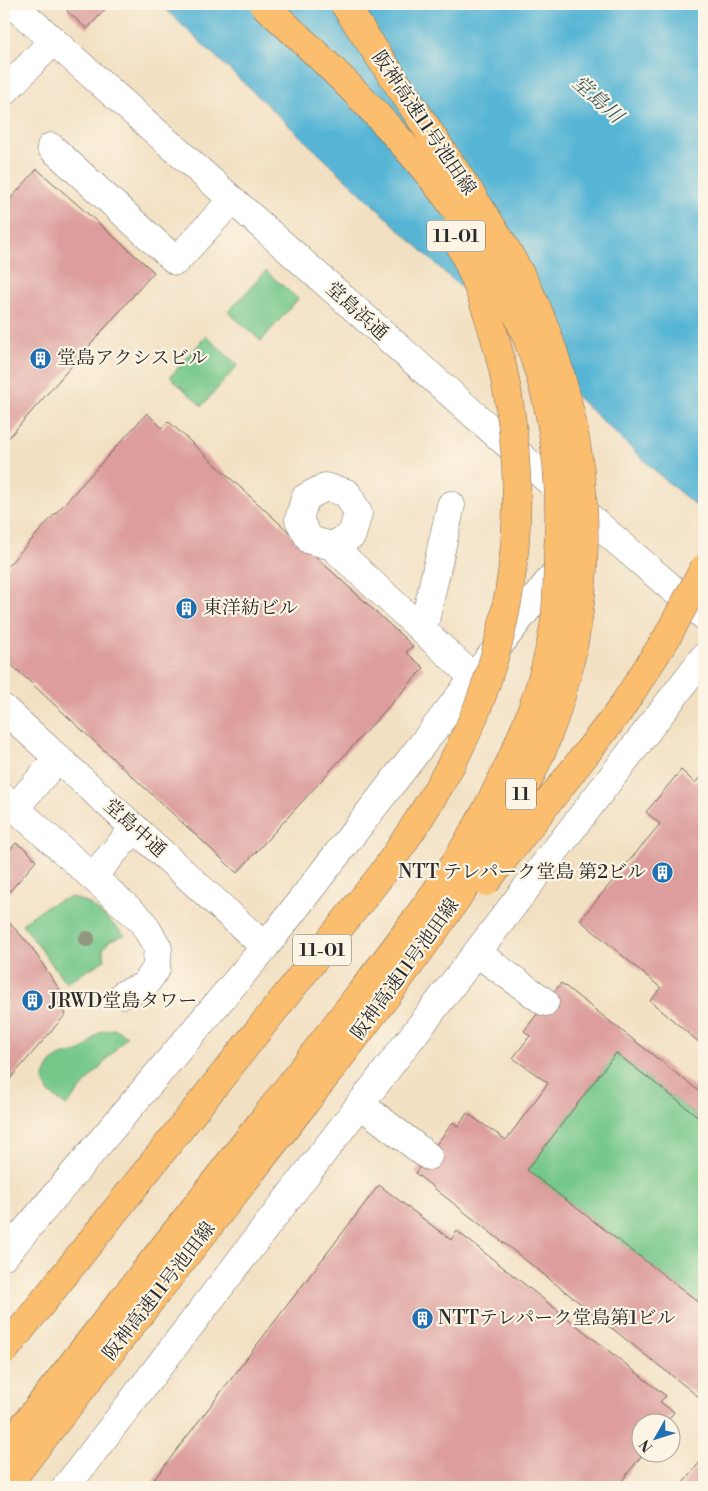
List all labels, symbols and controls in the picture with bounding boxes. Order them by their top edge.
street label: 阪神高速11号池田線 [367,46,481,200]
water label: 堂島川 [566,71,629,131]
road number: 11-01 [427,220,485,252]
street label: 堂島浜通 [321,277,393,345]
building icon: 堂島アクシスビル [29,346,53,370]
place label: 堂島アクシスビル [57,346,208,370]
building icon: 東洋紡ビル [175,596,199,620]
place label: 東洋紡ビル [203,596,298,620]
road number: 11 [506,779,536,810]
street label: 堂島中通 [99,794,171,862]
place label: NTT テレパーク堂島 第2ビル [398,860,646,884]
building icon: NTT テレパーク堂島 第2ビル [650,860,674,884]
street label: 阪神高速11号池田線 [346,894,464,1044]
road number: 11-01 [293,934,351,966]
building icon: JRWD堂島タワー [21,989,45,1013]
place label: JRWD堂島タワー [48,989,197,1013]
street label: 阪神高速11号池田線 [98,1217,220,1365]
building icon: NTTテレパーク堂島第1ビル [410,1306,434,1330]
place label: NTTテレパーク堂島第1ビル [438,1306,675,1330]
north arrow [630,1414,680,1464]
text: N [636,1436,657,1456]

